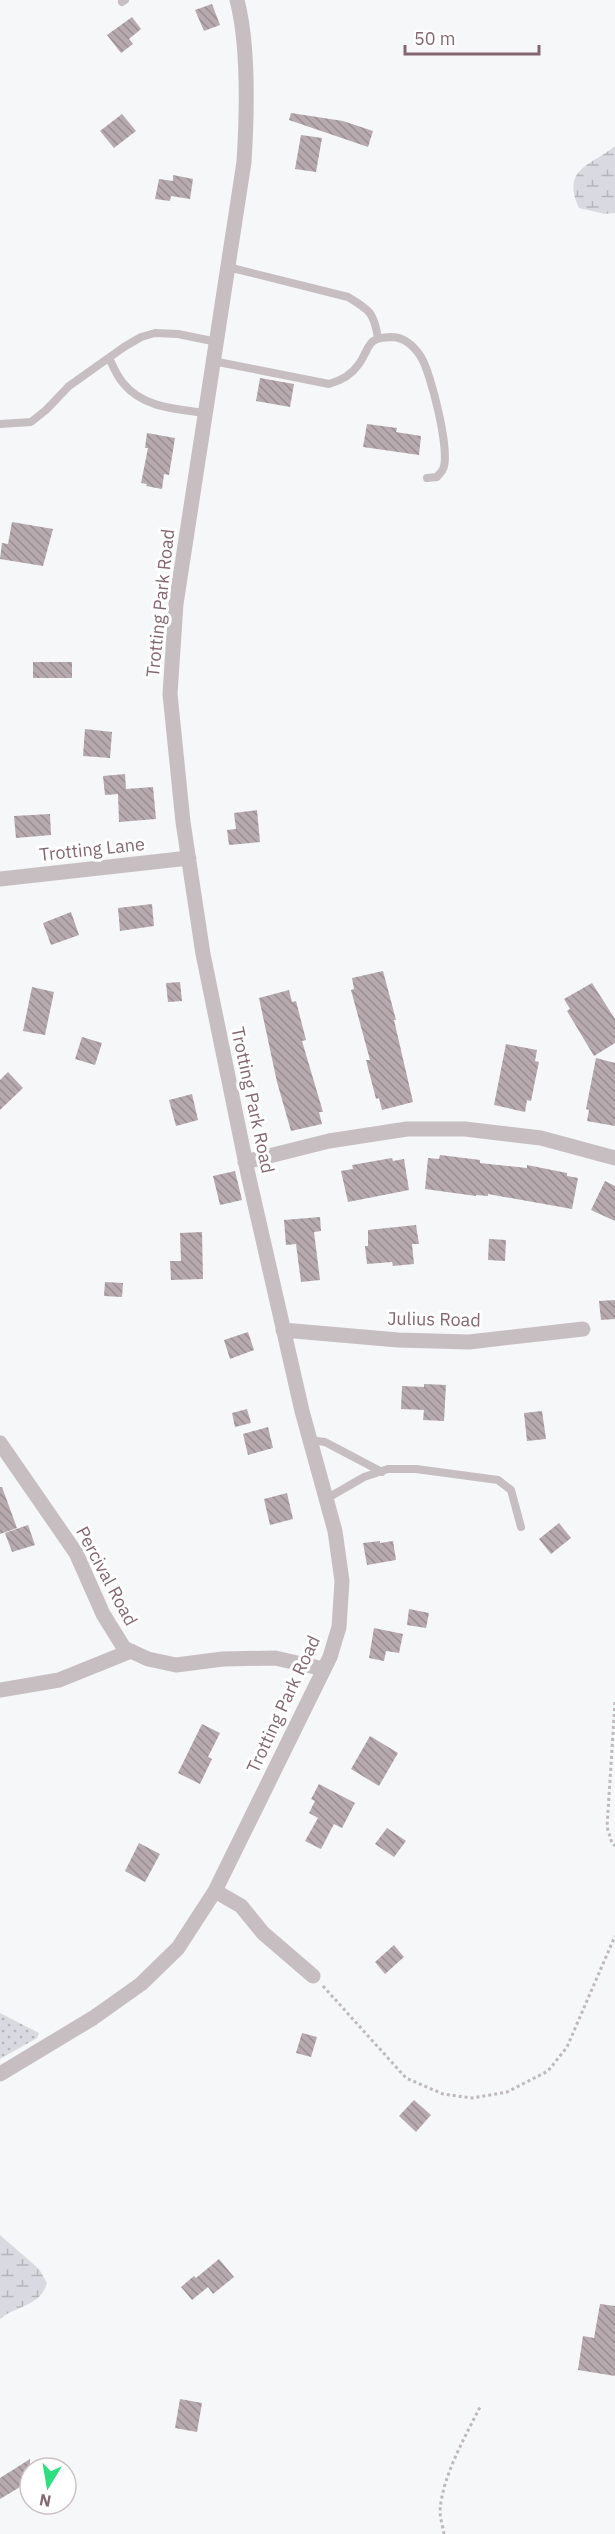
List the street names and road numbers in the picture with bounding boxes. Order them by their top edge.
street label: Trotting Park Road [141,528,179,678]
street label: Trotting Lane [38,832,146,866]
street label: Trotting Park Road [226,1025,280,1175]
street label: Julius Road [387,1307,481,1331]
street label: Percival Road [71,1522,143,1630]
street label: Trotting Park Road [241,1632,325,1776]

